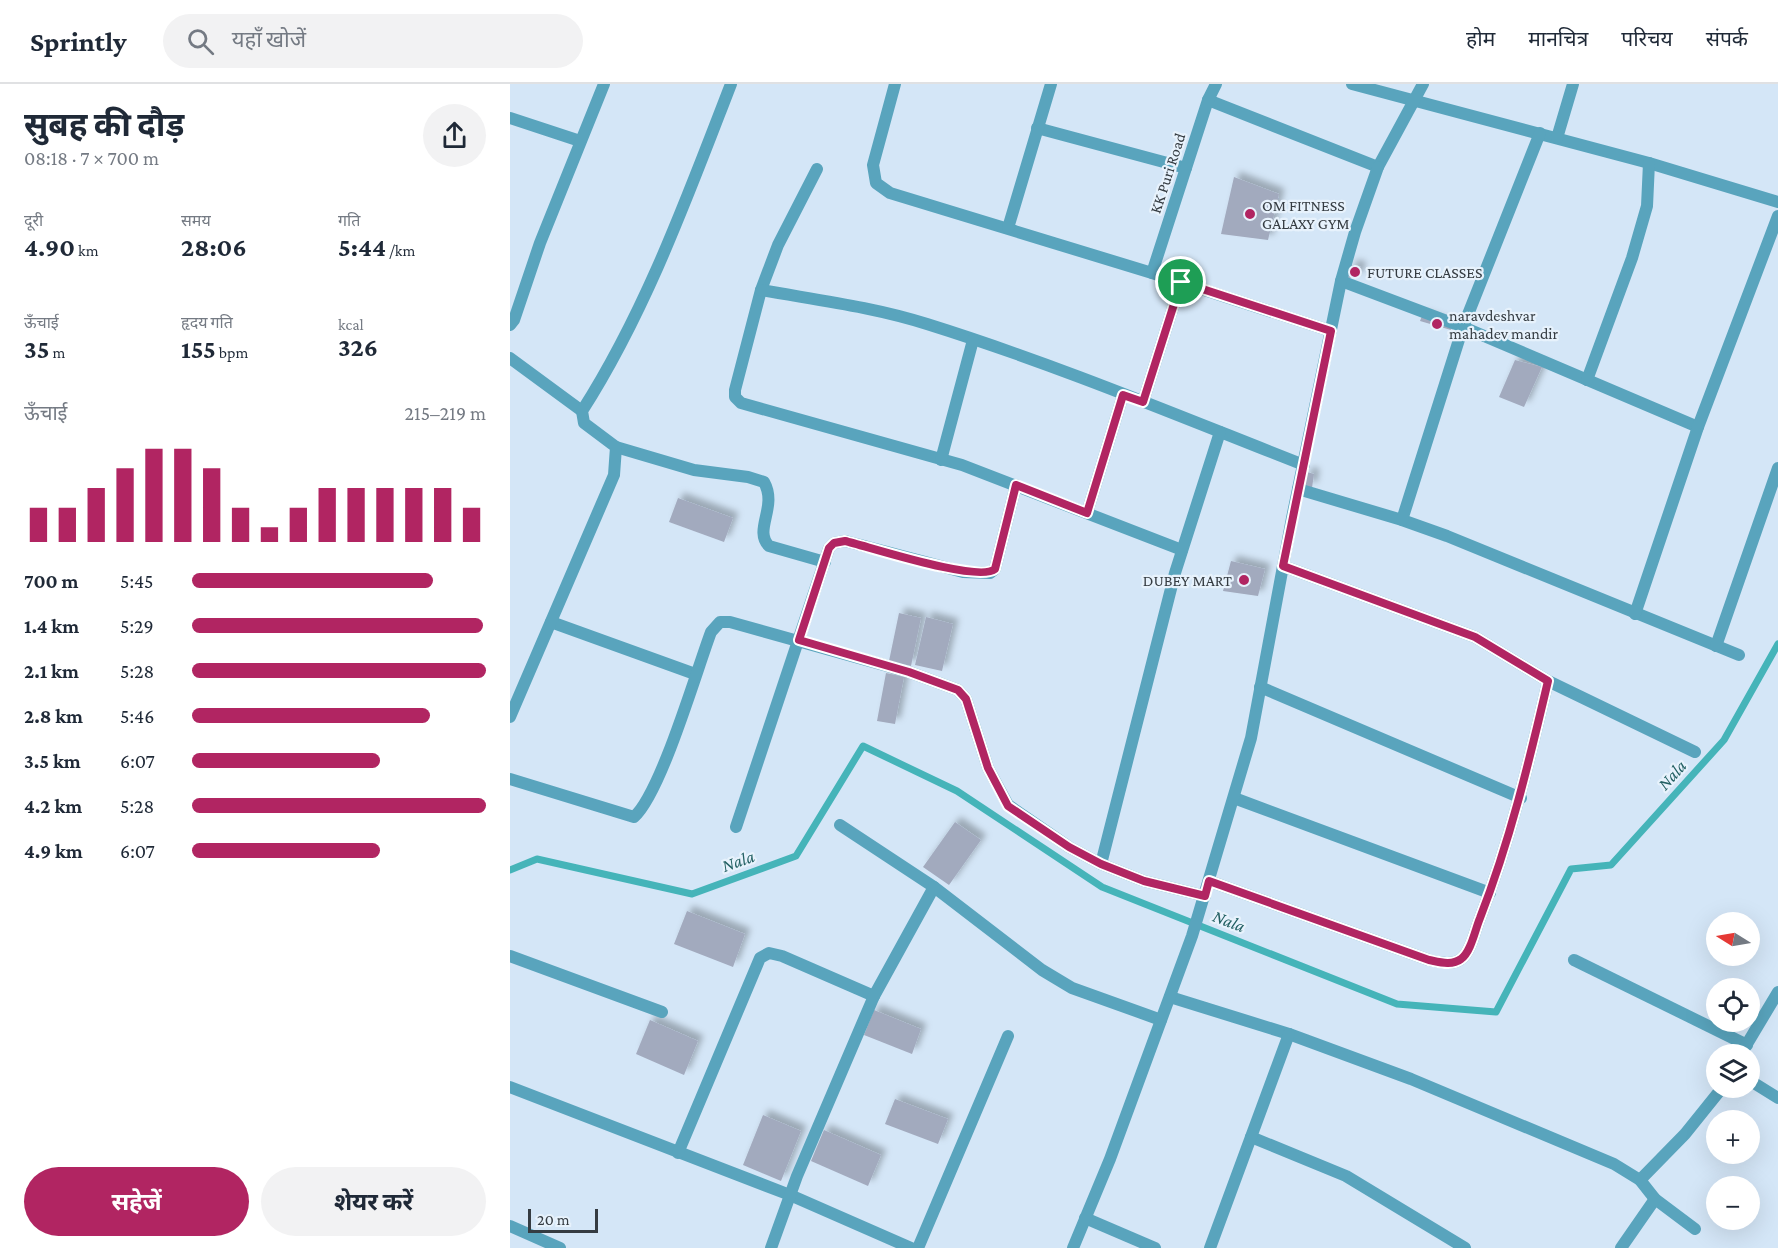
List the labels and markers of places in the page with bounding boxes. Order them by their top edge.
place label: OM FITNESS GALAXY GYM [1262,197,1350,232]
marker: OM FITNESS GALAXY GYM [1243,207,1257,221]
pin [1155,256,1206,307]
place label: FUTURE CLASSES [1367,264,1482,281]
marker: FUTURE CLASSES [1348,265,1362,279]
place label: naravdeshvar mahadev mandir [1449,307,1559,342]
marker: naravdeshvar mahadev mandir [1430,317,1444,331]
place label: DUBEY MART [1143,572,1232,589]
marker: DUBEY MART [1237,573,1251,587]

